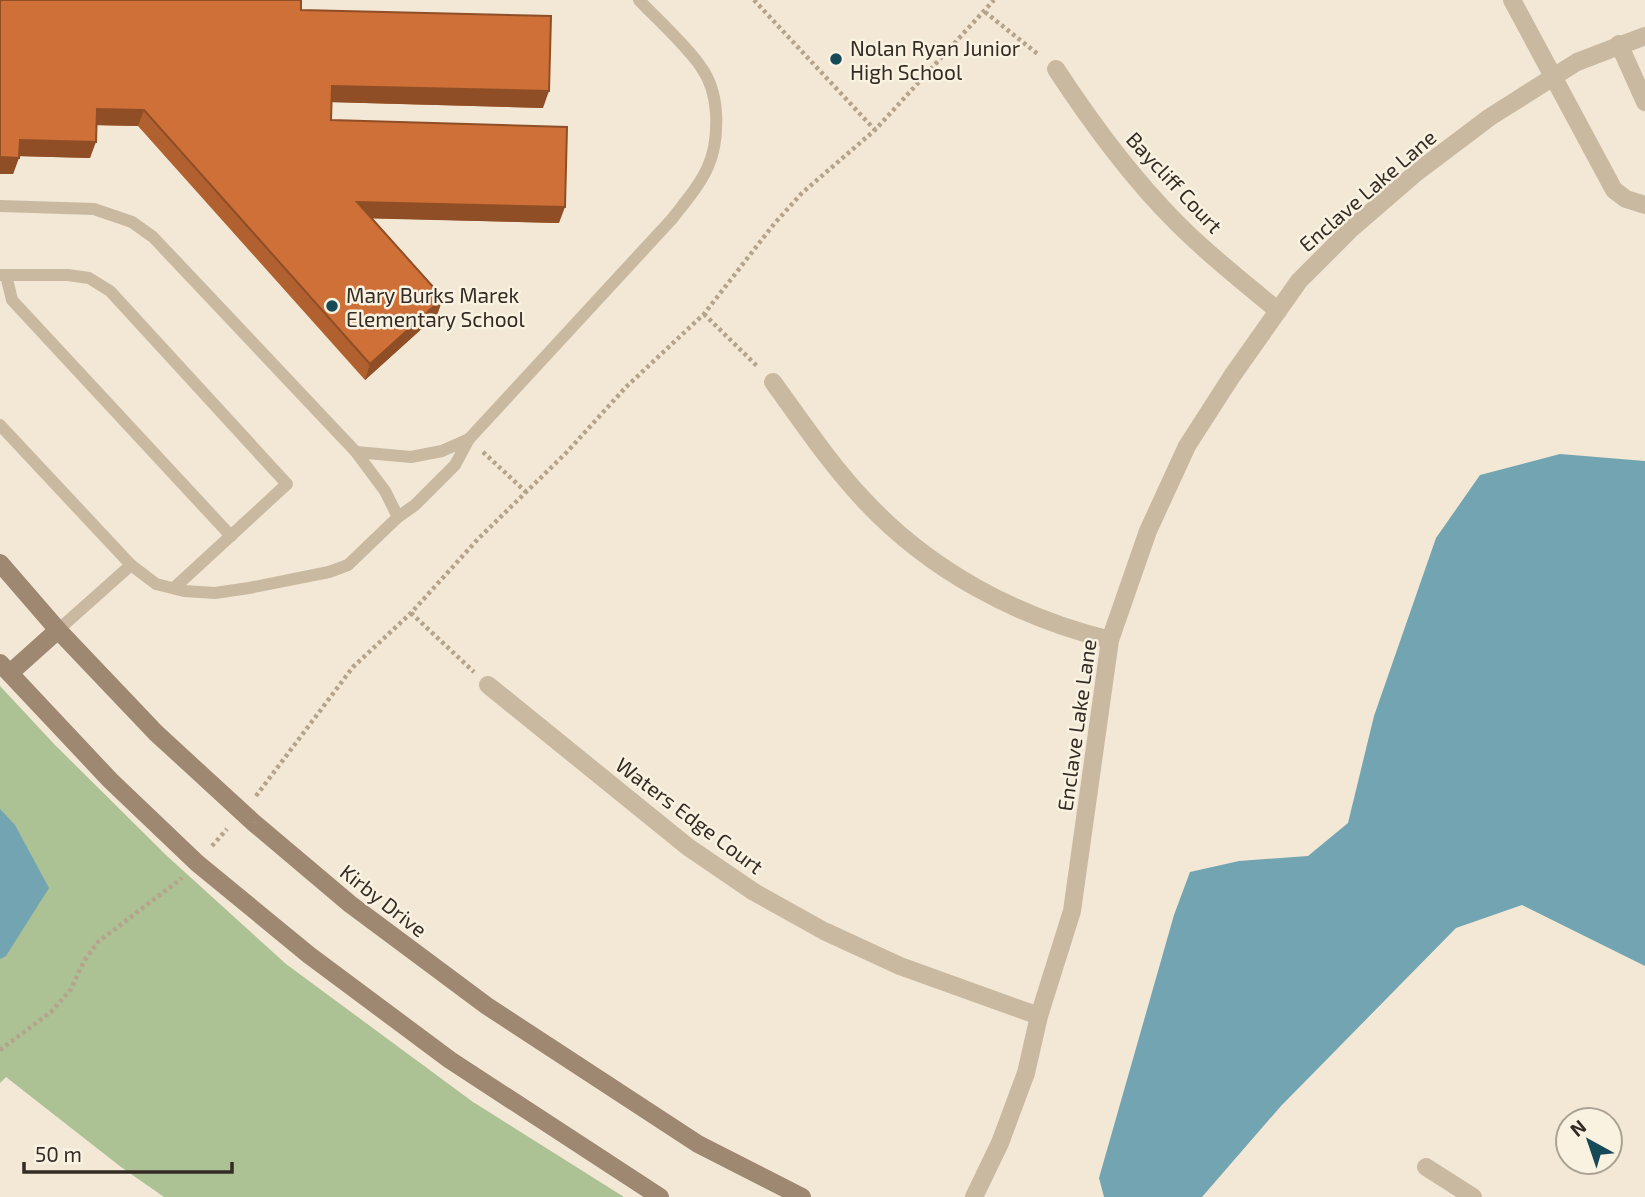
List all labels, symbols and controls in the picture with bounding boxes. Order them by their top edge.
place label: Nolan Ryan Junior High School [850,35,1021,84]
marker: Nolan Ryan Junior High School [828,51,844,67]
street label: Enclave Lake Lane [1293,124,1441,256]
street label: Baycliff Court [1122,126,1228,238]
place label: Mary Burks Marek Elementary School [346,282,526,331]
marker: Mary Burks Marek Elementary School [324,298,340,314]
street label: Enclave Lake Lane [1052,637,1100,813]
street label: Waters Edge Court [611,751,769,879]
street label: Kirby Drive [336,858,432,942]
north arrow [1554,1106,1624,1176]
text: N [1565,1114,1590,1141]
scale bar [24,1130,233,1174]
text: 50 m [35,1141,82,1166]

